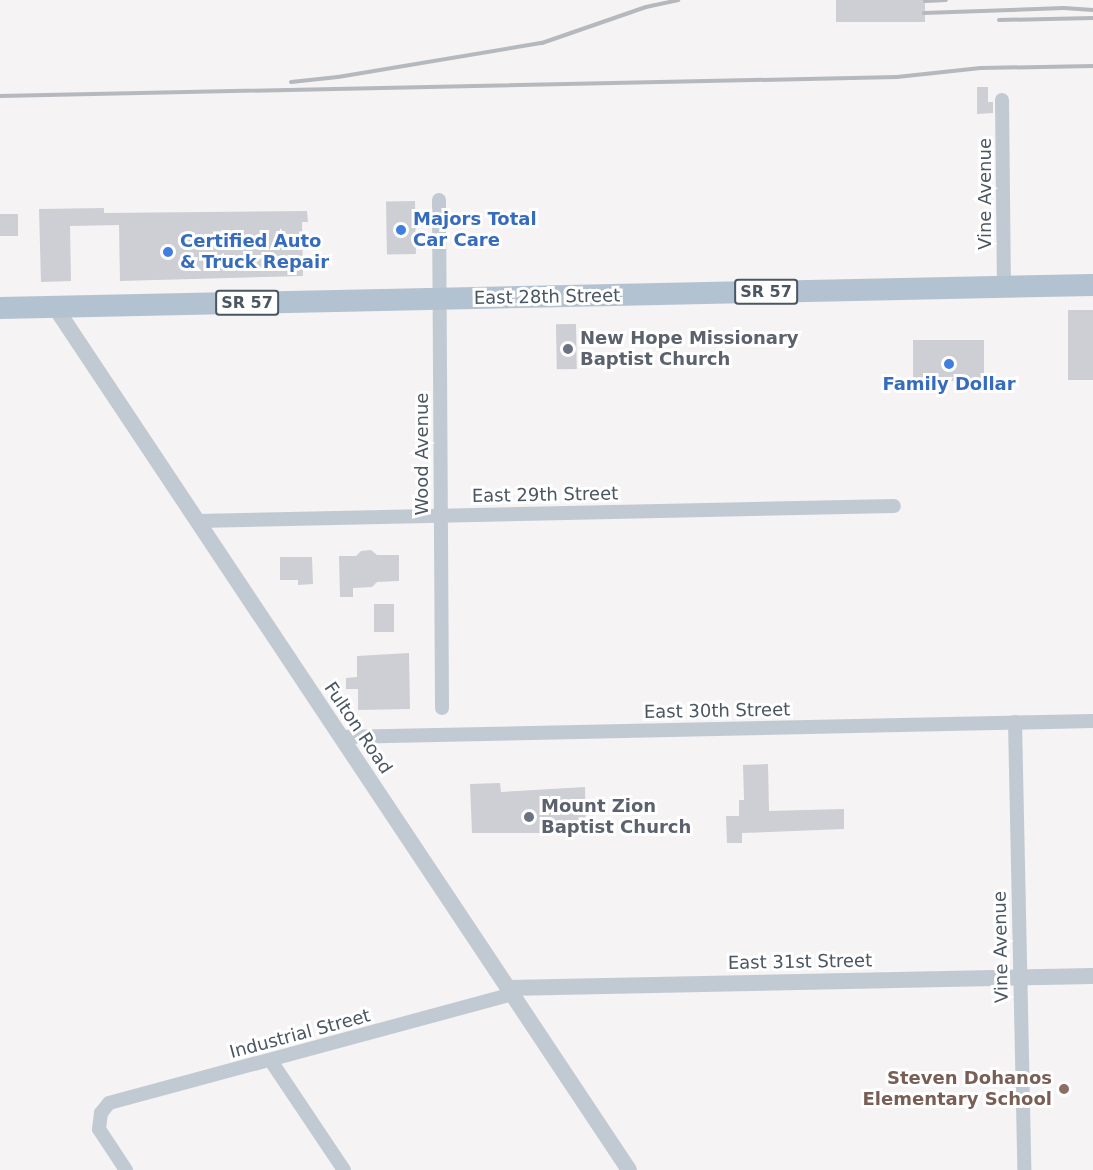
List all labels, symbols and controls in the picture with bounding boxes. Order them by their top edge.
street label: Vine Avenue [974,138,996,250]
place label: Majors Total Car Care [413,209,537,252]
marker: Majors Total Car Care [394,223,408,237]
place label: Certified Auto & Truck Repair [180,231,329,274]
marker: Certified Auto & Truck Repair [161,245,175,259]
road number: SR 57 [733,279,799,305]
street label: East 28th Street [474,285,620,309]
road number: SR 57 [214,290,280,316]
place label: New Hope Missionary Baptist Church [580,328,799,370]
marker: New Hope Missionary Baptist Church [561,342,575,356]
marker: Family Dollar [942,357,956,371]
place label: Family Dollar [882,373,1016,395]
street label: Wood Avenue [411,393,433,515]
street label: East 29th Street [472,483,618,507]
street label: Fulton Road [319,678,397,778]
street label: East 30th Street [644,699,790,723]
place label: Mount Zion Baptist Church [541,796,691,838]
marker: Mount Zion Baptist Church [522,810,536,824]
street label: Vine Avenue [989,891,1013,1003]
street label: East 31st Street [728,950,872,974]
street label: Industrial Street [227,1005,373,1063]
place label: Steven Dohanos Elementary School [863,1068,1052,1110]
marker: Steven Dohanos Elementary School [1057,1082,1071,1096]

